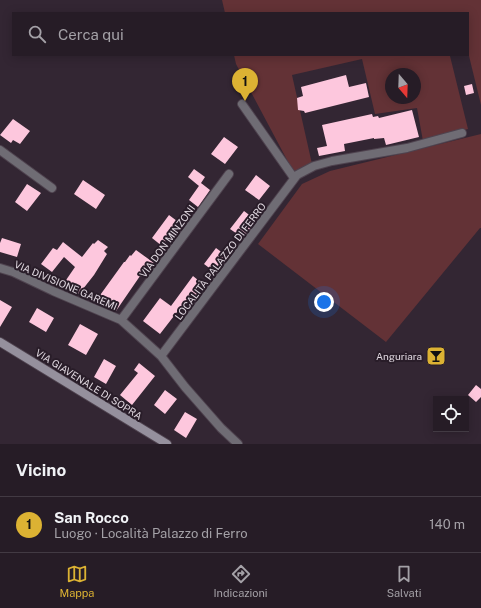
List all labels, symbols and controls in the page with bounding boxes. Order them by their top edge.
search box [12,12,469,56]
icon: search [26,23,48,45]
text: Cerca qui [58,26,124,43]
pin: 1 [232,68,258,101]
north arrow [385,68,421,104]
street label: LOCALITÀ PALAZZO DI FERRO [172,200,268,322]
street label: VIA DON MINZONI [137,202,197,280]
street label: VIA DIVISIONE GAREMI [13,258,119,312]
your location [314,292,334,312]
bar icon: Anguriara [425,345,447,367]
street label: VIA GIAVENALE DI SOPRA [33,346,145,422]
place label: Anguriara [376,350,422,362]
map controls [433,396,469,432]
button: locate [433,396,469,432]
text: Vicino [16,460,66,480]
text: San Rocco [54,509,129,526]
text: 1 [26,517,32,532]
text: 140 m [429,517,465,532]
text: Luogo · Località Palazzo di Ferro [54,526,248,541]
tab: Mappa [60,563,94,599]
tab: Indicazioni [214,563,268,599]
tab: Salvati [387,563,421,599]

